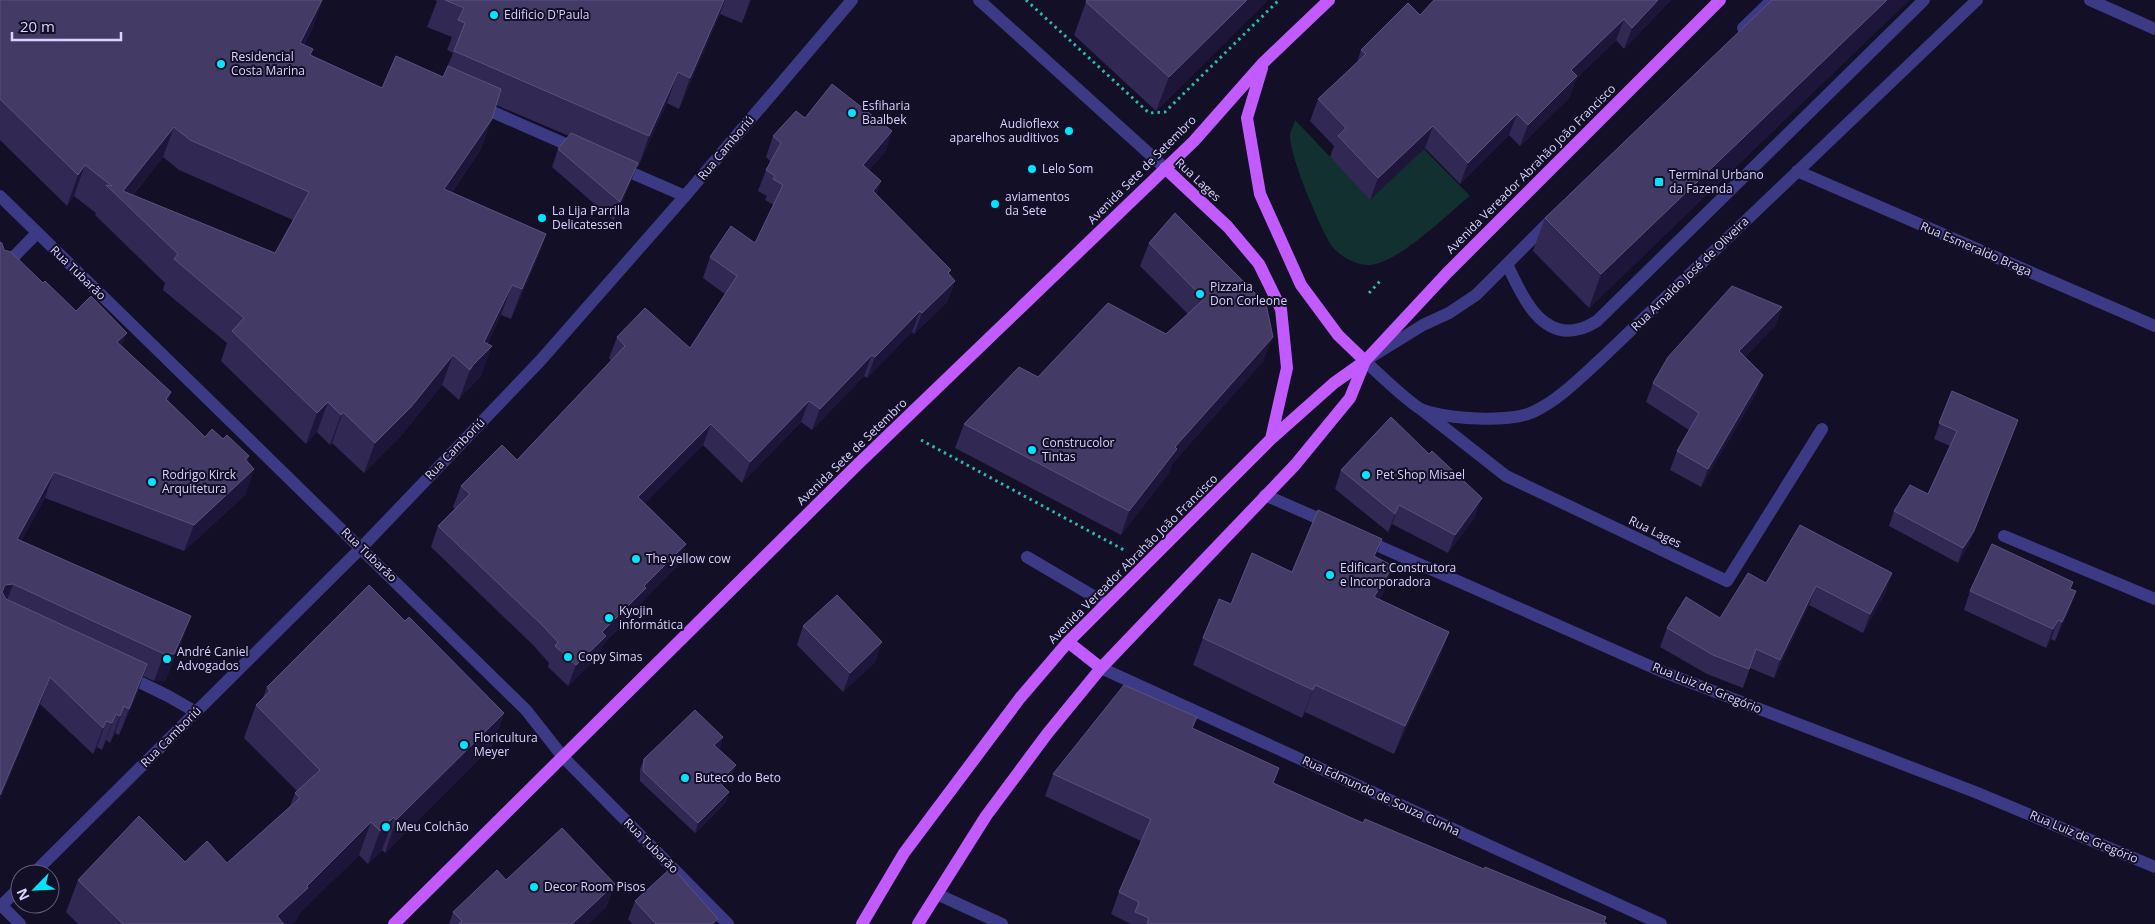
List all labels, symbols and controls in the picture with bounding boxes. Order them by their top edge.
place label: Edificio D'Paula [504,6,590,23]
marker: Edificio D'Paula [488,9,500,21]
scale bar [12,10,121,42]
text: 20 m [20,16,55,36]
place label: Residencial Costa Marina [231,48,305,79]
marker: Residencial Costa Marina [215,58,227,70]
street label: Avenida Vereador Abrahão João Francisco [1442,80,1619,257]
place label: Esfiharia Baalbek [862,97,910,128]
marker: Esfiharia Baalbek [846,107,858,119]
street label: Rua Camboriú [693,112,758,184]
street label: Avenida Sete de Setembro [1084,112,1200,228]
place label: Audioflexx aparelhos auditivos [950,115,1060,146]
marker: Audioflexx aparelhos auditivos [1063,125,1075,137]
street label: Rua Lages [1172,154,1225,205]
place label: Lelo Som [1042,160,1093,177]
marker: Lelo Som [1026,163,1038,175]
place label: Terminal Urbano da Fazenda [1669,166,1764,197]
marker: Terminal Urbano da Fazenda [1653,176,1665,188]
place label: aviamentos da Sete [1005,188,1070,219]
marker: aviamentos da Sete [989,198,1001,210]
place label: La Lija Parrilla Delicatessen [552,202,630,233]
marker: La Lija Parrilla Delicatessen [536,212,548,224]
street label: Rua Arnaldo José de Oliveira [1627,213,1752,335]
street label: Rua Esmeraldo Braga [1918,217,2035,280]
street label: Rua Tubarão [47,242,110,304]
place label: Pizzaria Don Corleone [1210,278,1287,309]
marker: Pizzaria Don Corleone [1194,288,1206,300]
street label: Avenida Sete de Setembro [793,394,911,509]
street label: Rua Camboriú [421,414,488,483]
place label: Construcolor Tintas [1042,434,1115,465]
marker: Construcolor Tintas [1026,444,1038,456]
place label: Rodrigo Kirck Arquitetura [162,466,237,497]
place label: Pet Shop Misael [1376,466,1465,483]
marker: Pet Shop Misael [1360,469,1372,481]
street label: Avenida Vereador Abrahão João Francisco [1044,470,1221,647]
marker: Rodrigo Kirck Arquitetura [146,476,158,488]
street label: Rua Lages [1626,512,1685,552]
street label: Rua Tubarão [338,524,401,586]
place label: The yellow cow [646,550,731,567]
marker: The yellow cow [630,553,642,565]
place label: Edificart Construtora e Incorporadora [1340,559,1456,590]
marker: Edificart Construtora e Incorporadora [1324,569,1336,581]
place label: Kyojin informática [619,602,683,633]
marker: Kyojin informática [603,612,615,624]
place label: André Caniel Advogados [177,643,248,674]
place label: Copy Simas [578,648,643,665]
marker: Copy Simas [562,651,574,663]
marker: André Caniel Advogados [161,653,173,665]
street label: Rua Luiz de Gregório [1650,658,1764,717]
street label: Rua Camboriú [136,702,205,771]
place label: Floricultura Meyer [474,729,538,760]
marker: Floricultura Meyer [458,739,470,751]
street label: Rua Edmundo de Souza Cunha [1300,751,1463,840]
place label: Buteco do Beto [695,769,781,786]
marker: Buteco do Beto [679,772,691,784]
street label: Rua Luiz de Gregório [2027,806,2141,867]
street label: Rua Tubarão [620,814,683,877]
place label: Meu Colchão [396,818,469,835]
marker: Meu Colchão [380,821,392,833]
north arrow [10,864,60,914]
place label: Decor Room Pisos [544,878,646,895]
marker: Decor Room Pisos [528,881,540,893]
text: N [12,885,34,904]

